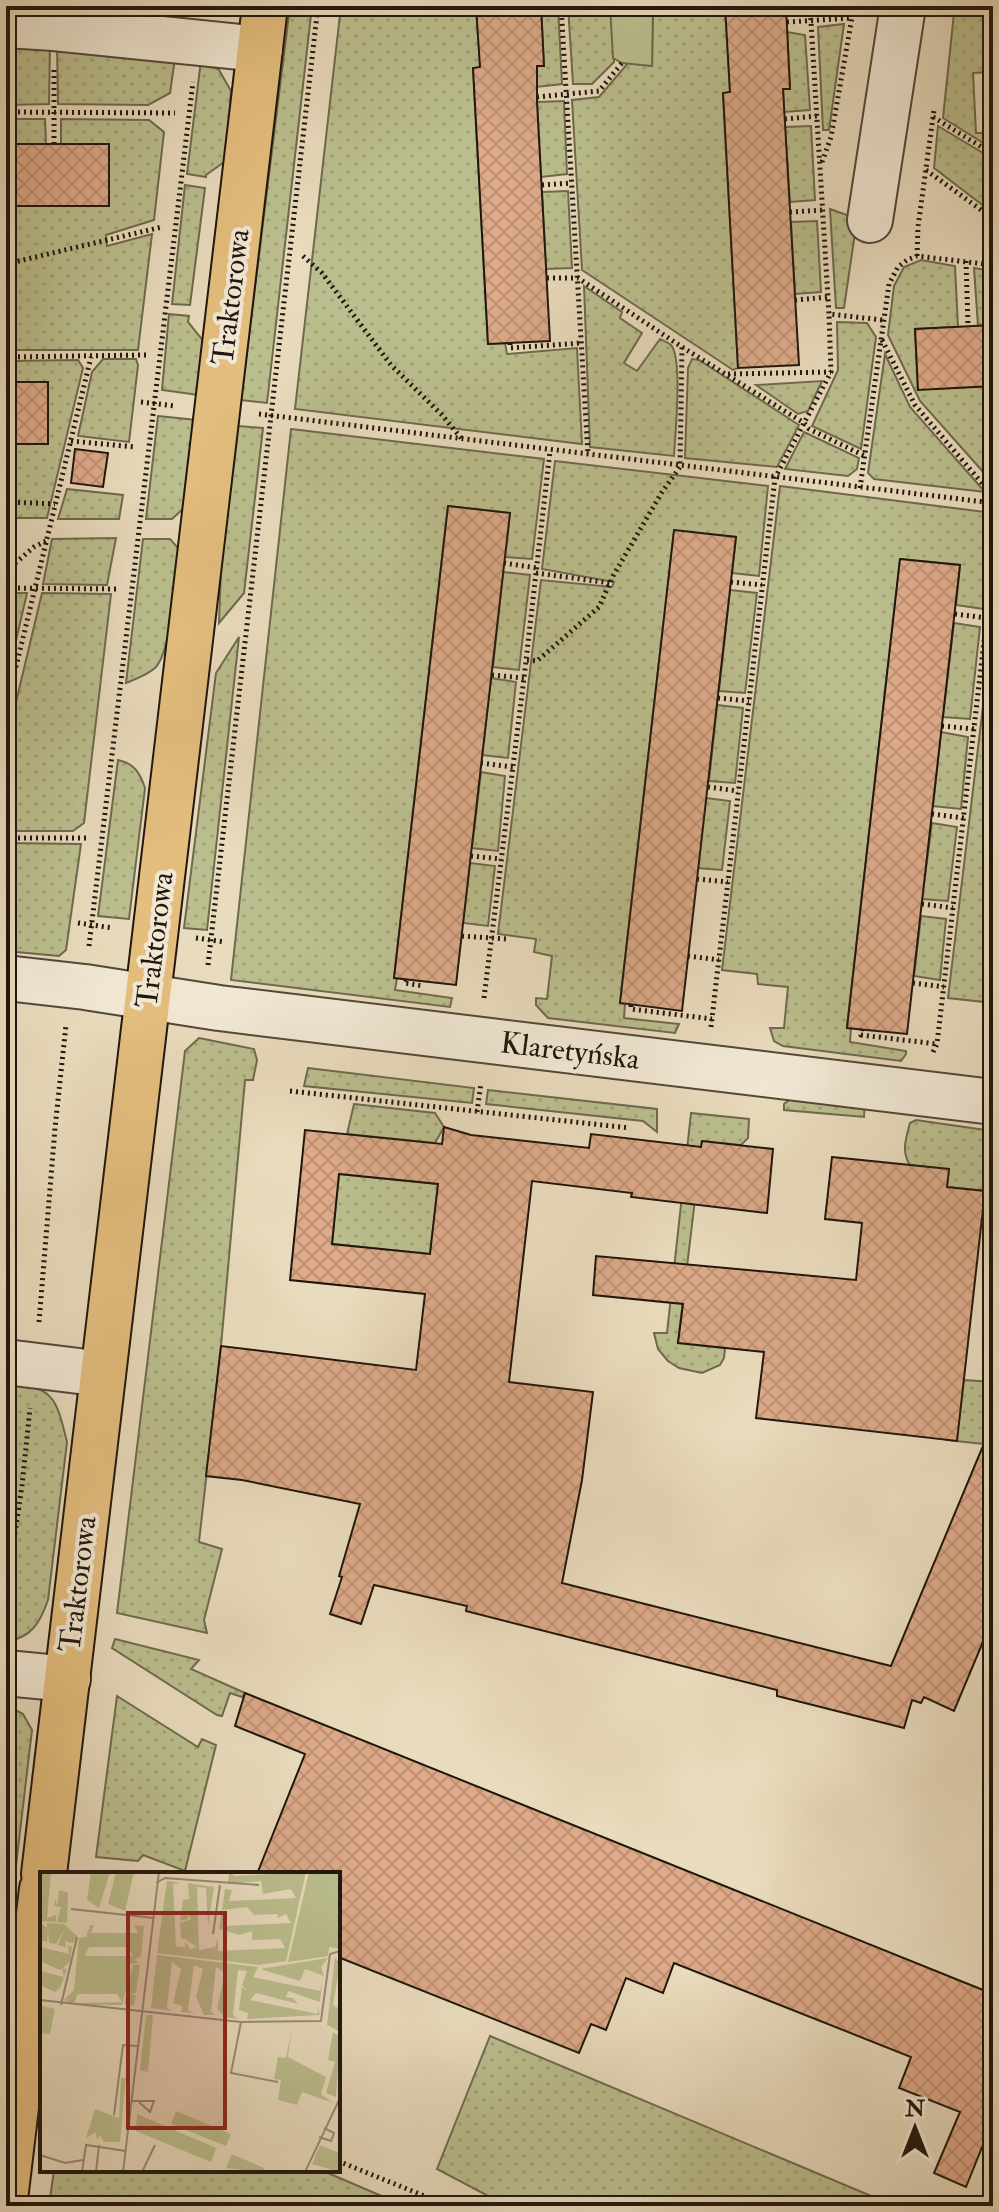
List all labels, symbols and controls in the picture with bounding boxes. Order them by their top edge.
street label: Traktorowa [204,226,258,367]
street label: Traktorowa [128,869,182,1010]
street label: Klaretyńska [498,1024,642,1078]
street label: Traktorowa [51,1513,105,1654]
inset map [40,1872,340,2172]
north arrow [875,2088,955,2168]
text: N [904,2095,925,2123]

